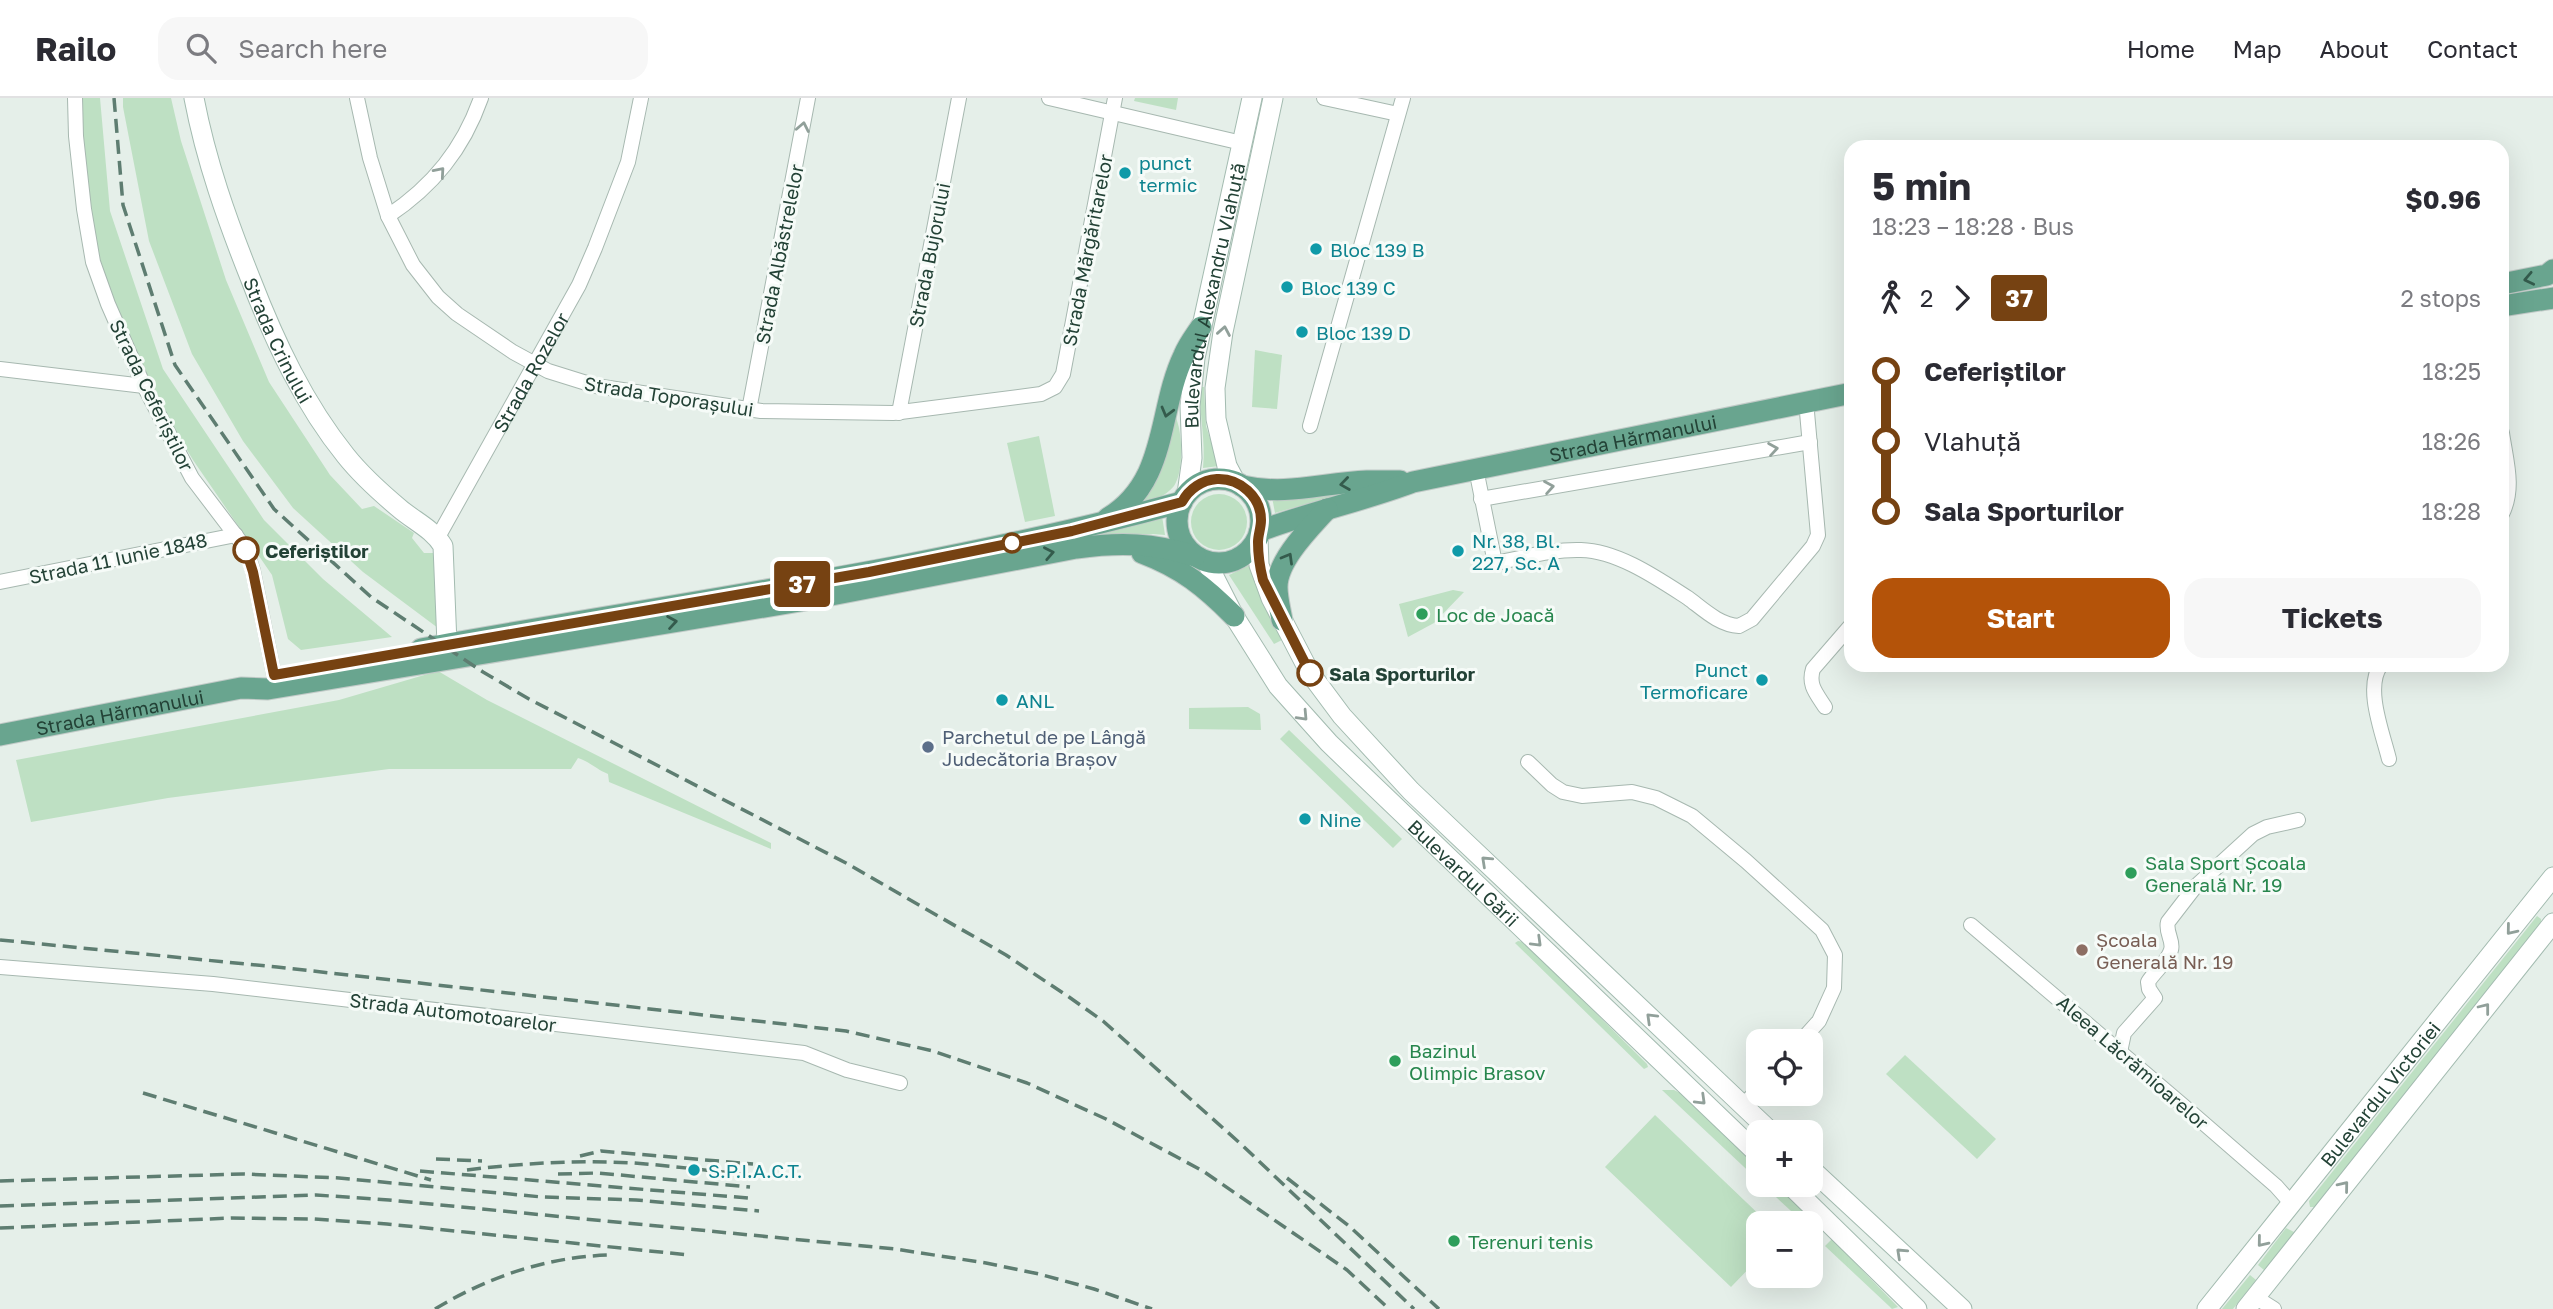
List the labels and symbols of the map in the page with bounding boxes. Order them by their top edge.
one-way arrow [795,121,810,133]
place label: punct termic [1139,151,1197,196]
street label: Strada Mărgăritarelor [1057,152,1117,348]
street label: Bulevardul Alexandru Vlahuță [1178,160,1249,429]
street label: Strada Albăstrelelor [750,161,808,346]
marker: punct termic [1117,165,1133,181]
one-way arrow [432,167,444,180]
street label: Strada Bujorului [904,181,954,329]
place label: Bloc 139 B [1330,238,1424,261]
marker: Bloc 139 B [1308,241,1324,257]
one-way arrow [2523,271,2535,286]
street label: Strada Crinului [240,274,318,407]
place label: Bloc 139 C [1301,276,1396,299]
marker: Bloc 139 C [1279,279,1295,295]
street label: Strada Rozelor [487,307,573,436]
street label: Strada Ceferiștilor [105,315,199,475]
place label: Bloc 139 D [1316,321,1411,344]
marker: Bloc 139 D [1294,324,1310,340]
one-way arrow [1216,325,1231,337]
street label: Strada Toporașului [583,371,755,421]
one-way arrow [1161,406,1175,418]
street label: Strada Hărmanului [1547,409,1719,466]
one-way arrow [1767,442,1779,457]
one-way arrow [1339,476,1351,491]
one-way arrow [1543,480,1555,495]
street label: Strada 11 Iunie 1848 [27,528,209,588]
place label: Nr. 38, Bl. 227, Sc. A [1472,529,1561,574]
unlabelled marker [1002,533,1022,553]
marker: Ceferiștilor [233,537,259,563]
place label: Ceferiștilor [265,539,369,562]
marker: Nr. 38, Bl. 227, Sc. A [1450,543,1466,559]
one-way arrow [1043,547,1055,562]
one-way arrow [1280,553,1293,566]
line badge: 37 [770,561,834,607]
place label: Loc de Joacă [1436,603,1554,626]
marker: Loc de Joacă [1414,606,1430,622]
one-way arrow [666,615,677,630]
place label: Punct Termoficare [1640,658,1748,703]
marker: Sala Sporturilor [1297,660,1323,686]
place label: Sala Sporturilor [1329,662,1476,685]
marker: Punct Termoficare [1754,672,1770,688]
street label: Strada Hărmanului [34,684,206,739]
place label: ANL [1016,689,1054,712]
marker: ANL [994,692,1010,708]
one-way arrow [1295,708,1307,721]
place label: Parchetul de pe Lângă Judecătoria Brașov [942,725,1146,770]
marker: Parchetul de pe Lângă Judecătoria Brașov [920,739,936,755]
place label: Nine [1319,808,1361,831]
marker: Nine [1297,811,1313,827]
street label: Bulevardul Gării [1404,814,1524,931]
place label: Sala Sport Școala Generală Nr. 19 [2145,851,2306,896]
one-way arrow [1481,857,1494,870]
marker: Sala Sport Școala Generală Nr. 19 [2123,865,2139,881]
one-way arrow [2506,923,2519,935]
place label: Școala Generală Nr. 19 [2096,928,2233,973]
one-way arrow [1529,934,1542,947]
marker: Școala Generală Nr. 19 [2074,942,2090,958]
street label: Strada Automotoarelor [348,988,558,1036]
street label: Aleea Lăcrămioarelor [2053,990,2214,1134]
one-way arrow [2477,1004,2490,1016]
one-way arrow [1646,1014,1659,1026]
street label: Bulevardul Victoriei [2315,1017,2444,1171]
place label: Bazinul Olimpic Brasov [1409,1039,1546,1084]
marker: Bazinul Olimpic Brasov [1387,1053,1403,1069]
one-way arrow [1693,1091,1706,1104]
place label: S.P.I.A.C.T. [708,1159,802,1182]
marker: S.P.I.A.C.T. [686,1162,702,1178]
one-way arrow [2336,1182,2348,1195]
place label: Terenuri tenis [1468,1230,1593,1253]
marker: Terenuri tenis [1446,1233,1462,1249]
one-way arrow [2257,1234,2270,1247]
one-way arrow [1896,1249,1909,1261]

